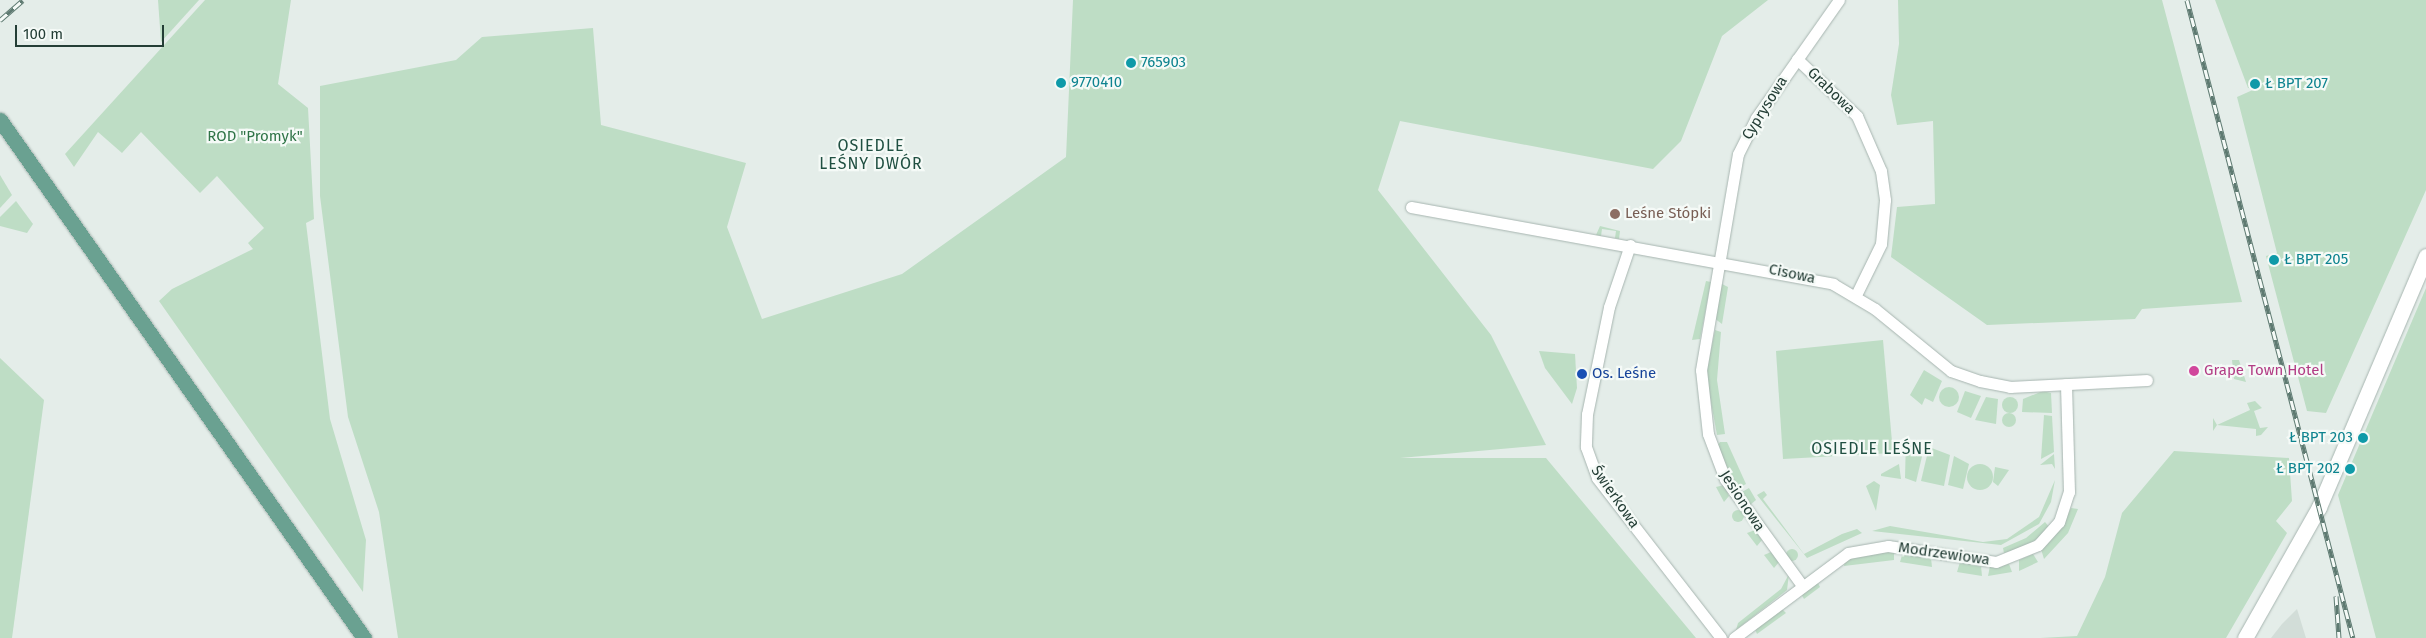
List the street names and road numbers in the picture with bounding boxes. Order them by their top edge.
street label: Grabowa [1803,64,1859,118]
street label: Cyprysowa [1738,73,1792,143]
street label: Cisowa [1767,260,1817,288]
street label: Świerkowa [1587,462,1643,532]
street label: Jesionowa [1716,467,1768,535]
street label: Modrzewiowa [1897,539,1991,569]

